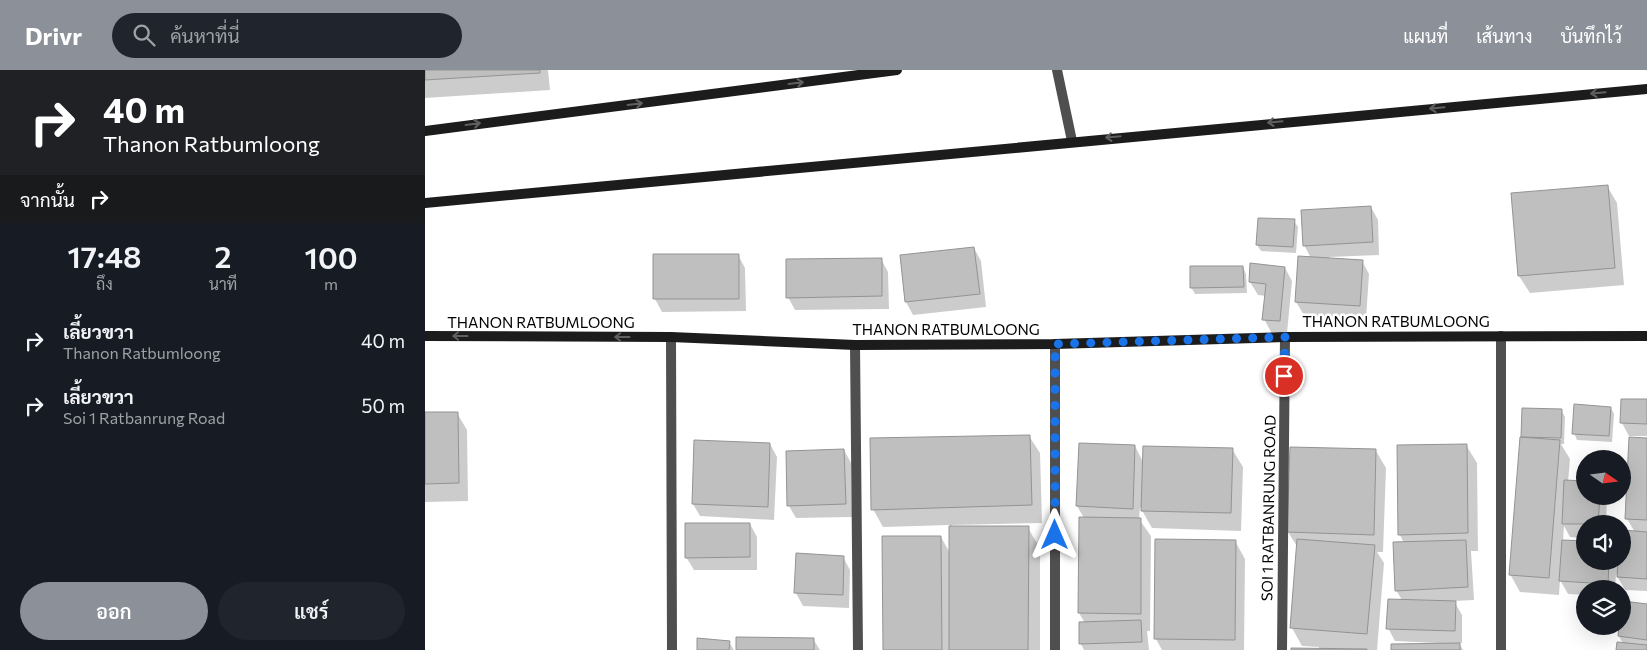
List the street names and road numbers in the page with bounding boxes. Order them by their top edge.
street label: THANON RATBUMLOONG [1302,312,1490,330]
street label: THANON RATBUMLOONG [447,313,635,331]
street label: THANON RATBUMLOONG [852,320,1040,338]
street label: SOI 1 RATBANRUNG ROAD [1257,415,1279,601]

